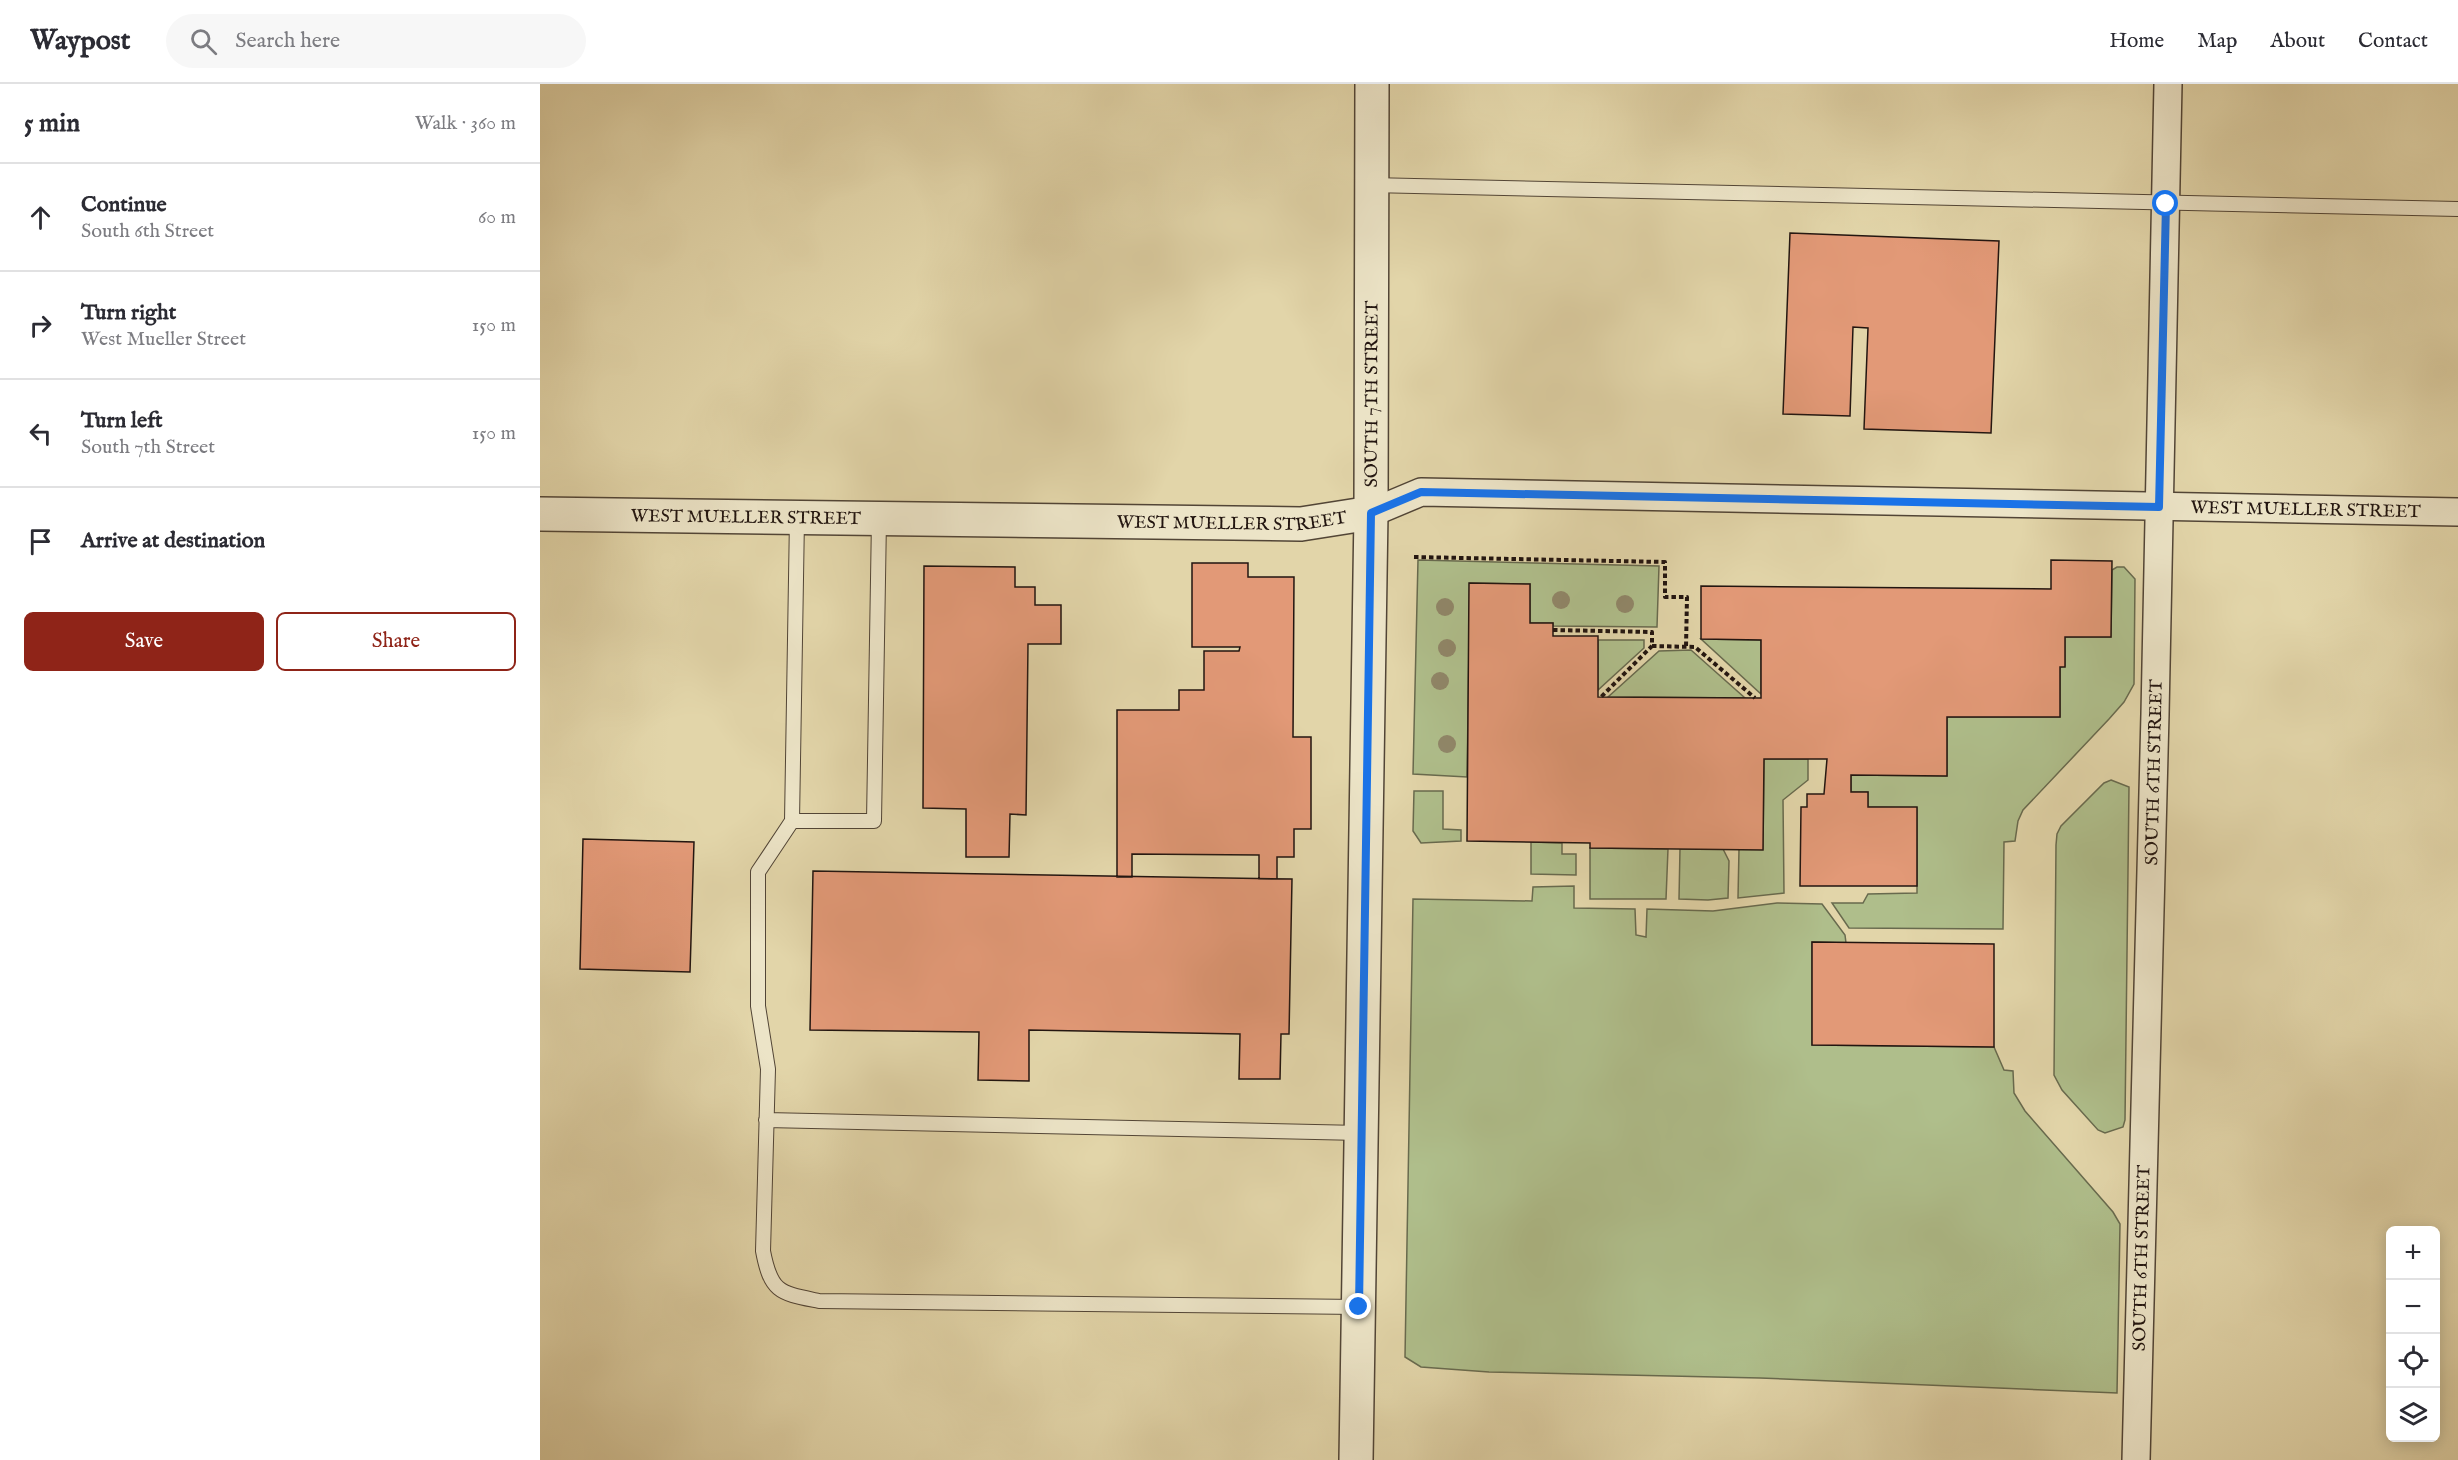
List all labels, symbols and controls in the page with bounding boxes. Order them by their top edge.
search box [166,14,586,68]
text: Waypost [30,24,130,59]
icon: search [187,25,220,58]
text: Search here [235,27,340,55]
text: Home [2109,28,2164,55]
text: Map [2197,28,2237,55]
text: About [2270,28,2325,55]
text: Contact [2358,28,2428,55]
text: 5 min [24,107,80,140]
text: Walk · 360 m [415,111,516,136]
route start [2152,190,2178,216]
text: Continue [81,191,167,219]
icon: ahead [24,201,57,234]
text: 60 m [478,205,516,230]
text: South 6th Street [81,219,214,244]
text: Turn right [81,299,176,327]
street label: SOUTH 7TH STREET [1361,301,1384,488]
icon: right [24,309,57,342]
text: 150 m [472,313,516,338]
text: West Mueller Street [81,327,246,352]
text: Turn left [81,407,163,435]
icon: left [24,417,57,450]
text: 150 m [472,421,516,446]
text: South 7th Street [81,435,215,460]
street label: WEST MUELLER STREET [2190,497,2421,524]
street label: WEST MUELLER STREET [631,505,861,531]
street label: WEST MUELLER STREET [1117,507,1348,538]
icon: arrive [24,525,57,558]
text: Arrive at destination [81,527,265,555]
button: Save [24,612,264,671]
button: Share [276,612,516,671]
street label: SOUTH 6TH STREET [2141,679,2169,866]
street label: SOUTH 6TH STREET [2129,1165,2157,1351]
map controls [2386,1226,2440,1442]
button: + [2386,1226,2440,1280]
button: − [2386,1280,2440,1334]
route end [1345,1293,1371,1319]
button: locate [2386,1334,2440,1388]
button: layers [2386,1388,2440,1442]

